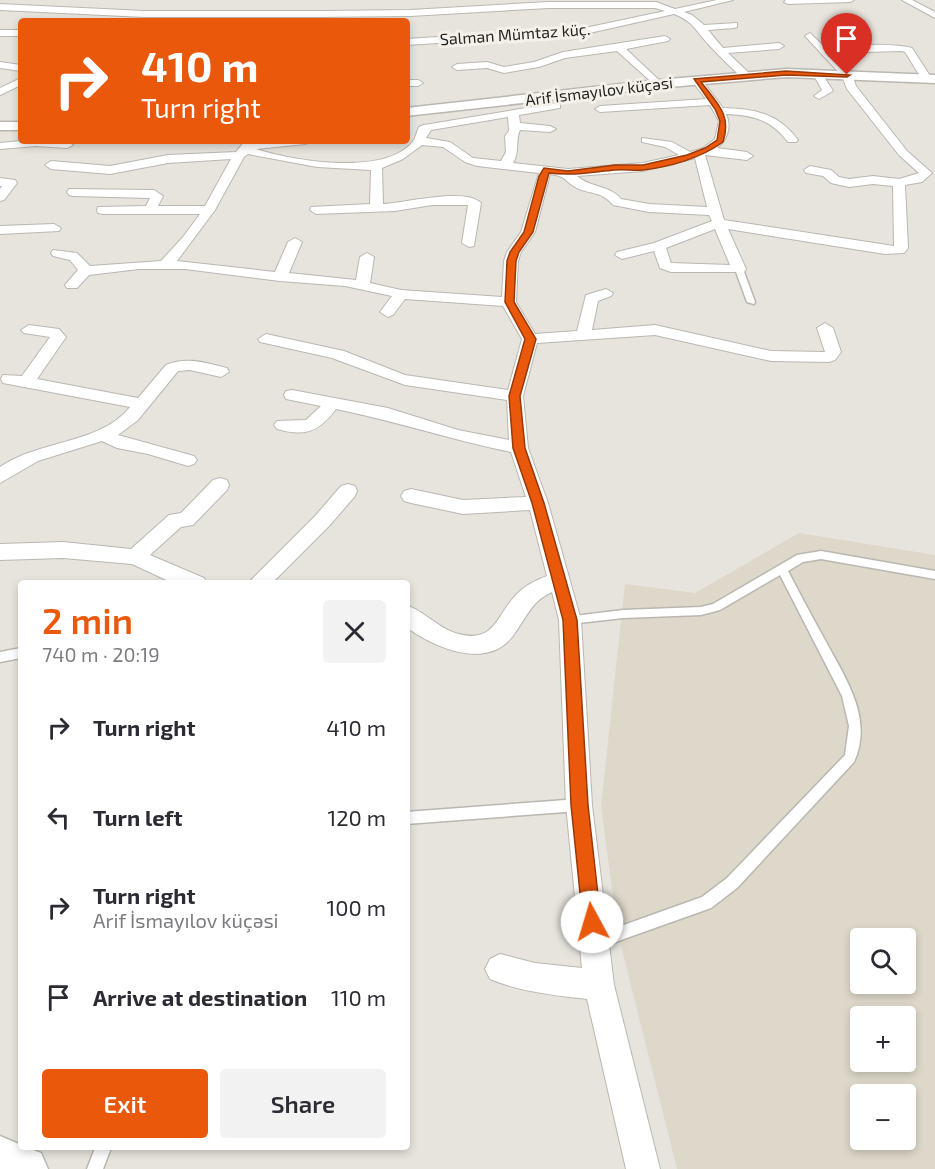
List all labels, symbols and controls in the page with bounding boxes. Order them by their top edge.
pin [821,13,872,75]
street label: Salman Mümtaz küç. [439,19,591,49]
icon: arrive [830,22,863,55]
text: 410 m [141,40,258,90]
icon: right [42,42,120,120]
street label: Arif İsmayılov küçəsi [524,72,674,110]
text: Turn right [141,91,261,123]
text: 2 min [42,598,133,641]
button: close [323,600,386,663]
text: 740 m · 20:19 [42,642,160,666]
icon: right [42,711,75,744]
text: Turn right [93,714,195,740]
text: 410 m [326,714,386,740]
icon: left [42,801,75,834]
text: Turn left [93,804,182,830]
text: 120 m [327,804,386,830]
text: Turn right [93,882,195,908]
position arrow [560,890,624,954]
icon: right [42,891,75,924]
text: 100 m [327,894,386,920]
text: Arif İsmayılov küçəsi [93,908,279,932]
map controls [850,928,916,1150]
button: search [850,928,916,994]
icon: arrive [42,981,75,1014]
text: Arrive at destination [93,984,307,1010]
text: 110 m [331,984,386,1010]
button: + [850,1006,916,1072]
button: Exit [42,1069,208,1138]
button: Share [220,1069,386,1138]
button: − [850,1084,916,1150]

